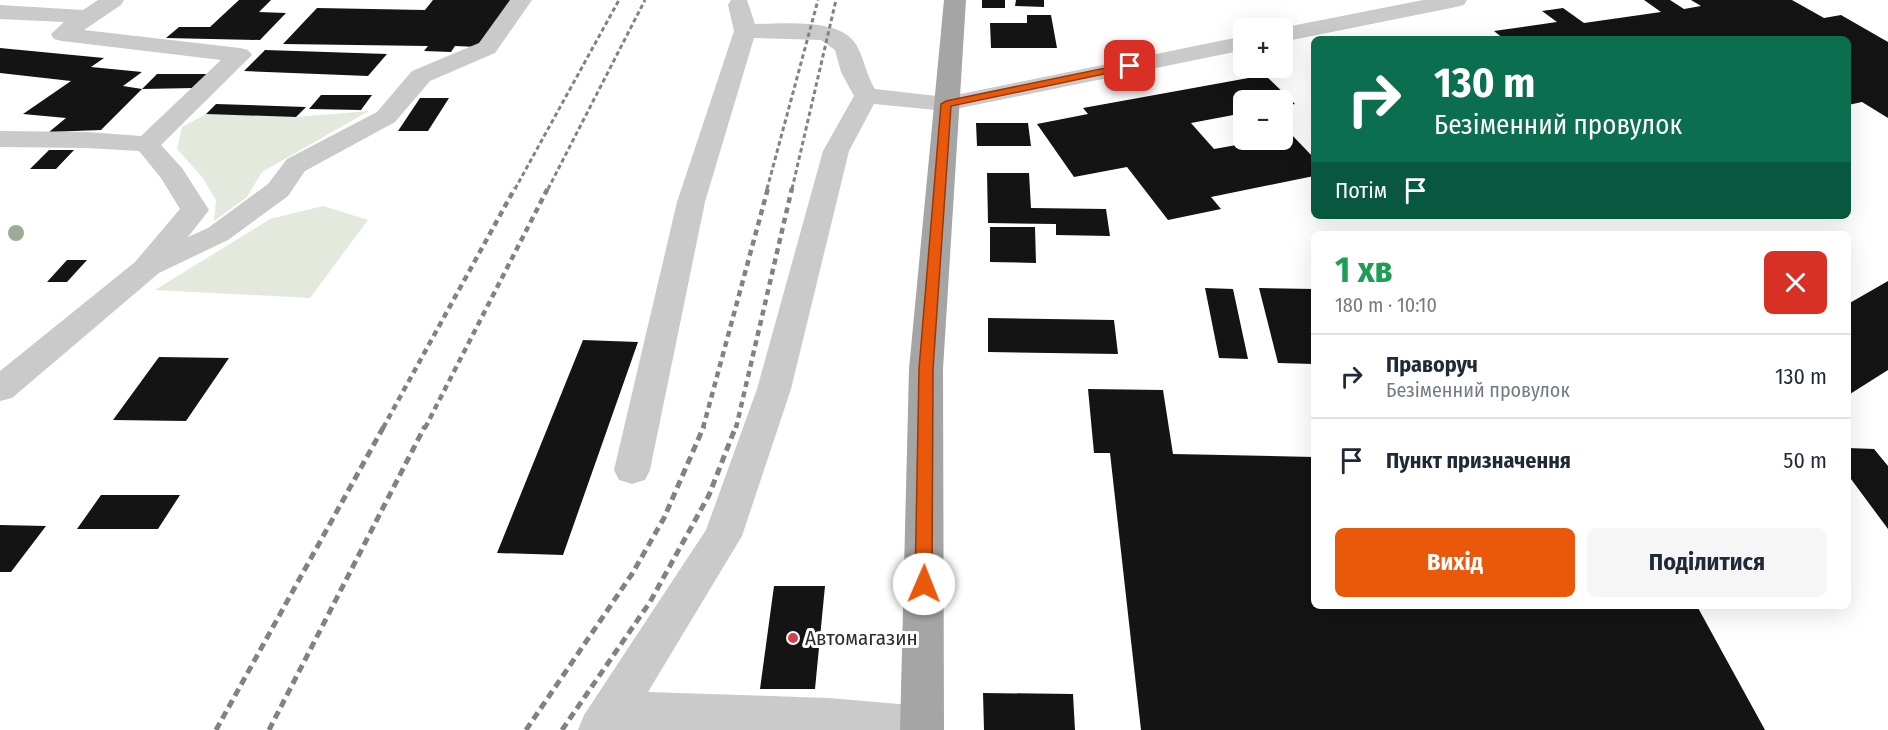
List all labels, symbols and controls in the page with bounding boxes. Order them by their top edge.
map controls [1233,18,1293,150]
button: + [1233,18,1293,78]
pin [1104,40,1155,91]
icon: arrive [1113,49,1146,82]
text: 130 m [1434,58,1535,108]
icon: right [1335,60,1413,138]
button: − [1233,90,1293,150]
text: Безіменний провулок [1434,109,1682,141]
icon: arrive [1399,174,1432,207]
text: Потім [1335,177,1387,204]
text: 1 хв [1335,248,1393,292]
button: close [1764,251,1827,314]
text: 180 m · 10:10 [1335,293,1437,317]
text: Праворуч [1386,351,1478,378]
icon: right [1335,360,1368,393]
text: 130 m [1775,363,1827,390]
text: Безіменний провулок [1386,378,1570,402]
icon: arrive [1335,444,1368,477]
text: Пункт призначення [1386,447,1571,474]
text: 50 m [1783,447,1827,474]
button: Вихід [1335,528,1575,597]
button: Поділитися [1587,528,1827,597]
position arrow [892,552,956,616]
place label: Автомагазин [805,625,918,651]
marker: Автомагазин [786,631,800,645]

